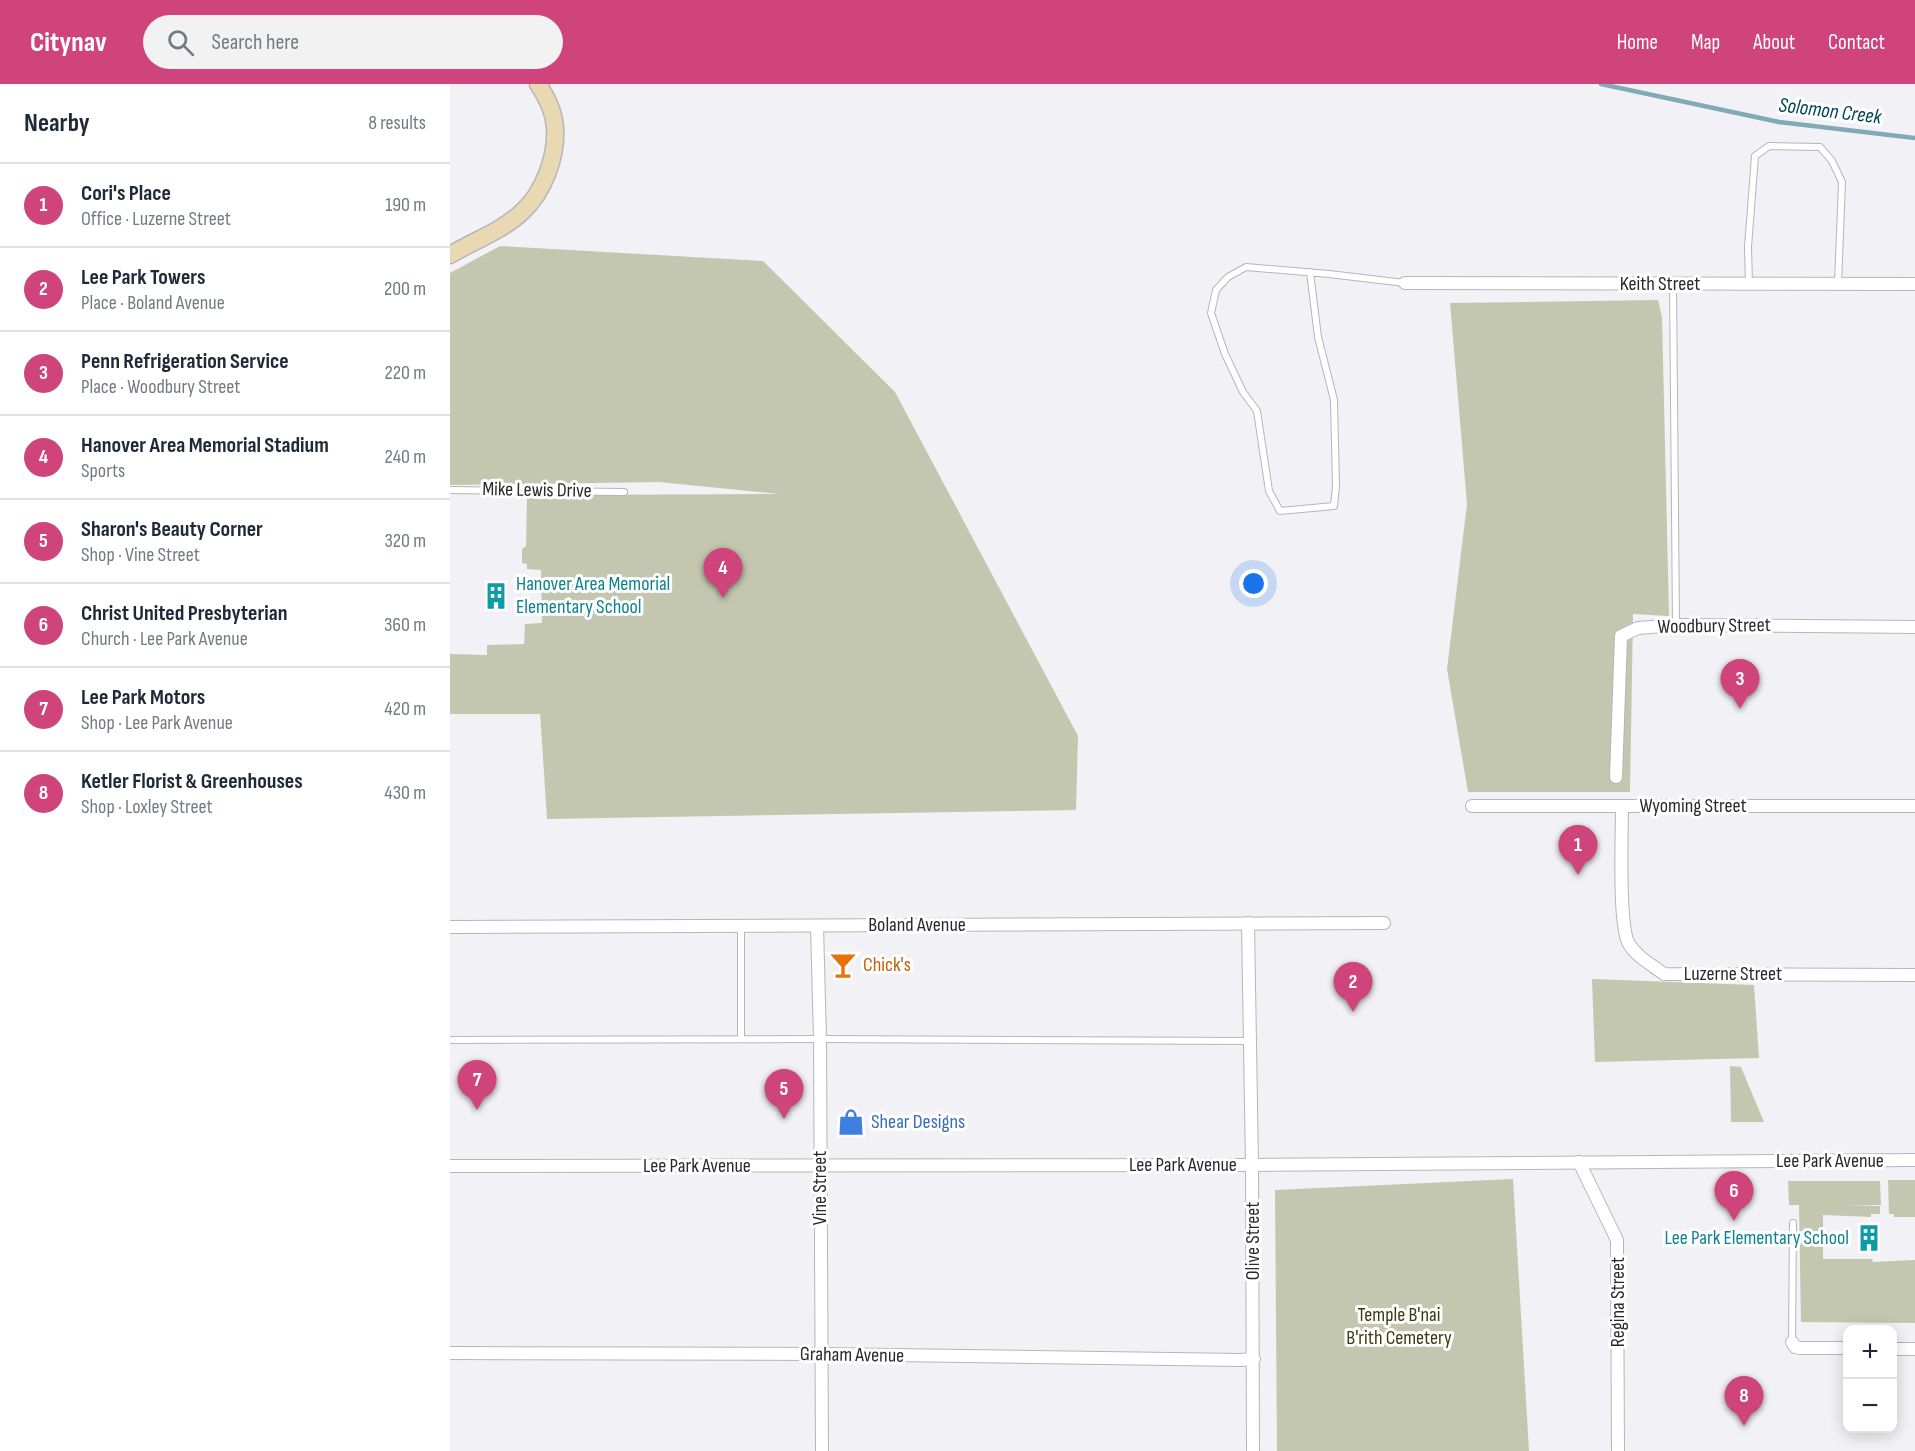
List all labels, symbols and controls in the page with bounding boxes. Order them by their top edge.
search box [143,15,563,69]
text: Citynav [30,26,107,59]
icon: search [164,26,197,59]
text: Search here [212,29,299,56]
text: Home [1617,30,1658,55]
text: Map [1691,30,1720,55]
text: About [1753,30,1795,55]
text: Contact [1828,30,1885,55]
water label: Solomon Creek [1777,92,1884,130]
text: Nearby [24,108,90,139]
text: 8 results [368,111,426,135]
text: Cori's Place [81,180,171,207]
text: 1 [40,193,47,217]
text: 190 m [385,193,426,217]
text: Office · Luzerne Street [81,207,231,231]
text: Lee Park Towers [81,264,205,291]
street label: Keith Street [1620,272,1700,296]
text: 2 [39,277,48,301]
text: 200 m [384,277,426,301]
text: Place · Boland Avenue [81,291,225,315]
text: Penn Refrigeration Service [81,348,289,375]
text: 3 [39,361,48,385]
text: 220 m [385,361,426,385]
text: Place · Woodbury Street [81,375,240,399]
text: Hanover Area Memorial Stadium [81,432,329,459]
text: 4 [39,445,48,469]
text: 240 m [385,445,426,469]
text: Sports [81,459,125,483]
street label: Mike Lewis Drive [482,477,592,503]
text: Sharon's Beauty Corner [81,516,263,543]
text: 5 [39,529,48,553]
text: 320 m [384,529,426,553]
text: Shop · Vine Street [81,543,200,567]
pin: 4 [704,548,742,598]
your location [1239,569,1268,598]
place label: Hanover Area Memorial Elementary School [516,572,670,619]
building icon: Hanover Area Memorial Elementary School [481,581,511,611]
text: Christ United Presbyterian [81,600,287,627]
text: 6 [39,613,48,637]
text: 360 m [384,613,426,637]
street label: Woodbury Street [1657,613,1771,639]
text: Church · Lee Park Avenue [81,627,248,651]
pin: 3 [1720,660,1760,709]
text: Lee Park Motors [81,684,205,711]
text: 7 [39,697,48,721]
text: 420 m [384,697,426,721]
text: Shop · Lee Park Avenue [81,711,233,735]
text: Ketler Florist & Greenhouses [81,768,303,795]
text: 8 [39,781,48,805]
text: 430 m [384,781,426,805]
street label: Wyoming Street [1639,794,1747,818]
text: Shop · Loxley Street [81,795,213,819]
pin: 1 [1558,826,1598,875]
street label: Boland Avenue [868,913,966,937]
bar icon: Chick's [828,950,858,980]
place label: Chick's [863,953,911,977]
pin: 2 [1334,962,1372,1012]
street label: Luzerne Street [1684,962,1782,986]
pin: 7 [458,1060,496,1110]
pin: 5 [764,1070,804,1119]
shop icon: Shear Designs [836,1107,866,1137]
place label: Shear Designs [871,1110,965,1134]
street label: Lee Park Avenue [1776,1149,1884,1173]
street label: Vine Street [808,1151,832,1225]
street label: Lee Park Avenue [1129,1153,1237,1177]
street label: Lee Park Avenue [643,1154,751,1178]
pin: 6 [1714,1172,1754,1221]
street label: Olive Street [1241,1202,1265,1280]
building icon: Lee Park Elementary School [1854,1223,1884,1253]
place label: Lee Park Elementary School [1665,1226,1849,1250]
street label: Regina Street [1606,1257,1630,1347]
park label: Temple B'nai B'rith Cemetery [1346,1303,1452,1350]
map controls [1843,1325,1897,1433]
button: + [1843,1325,1897,1379]
street label: Graham Avenue [800,1342,904,1368]
pin: 8 [1724,1376,1764,1426]
button: − [1843,1379,1897,1433]

